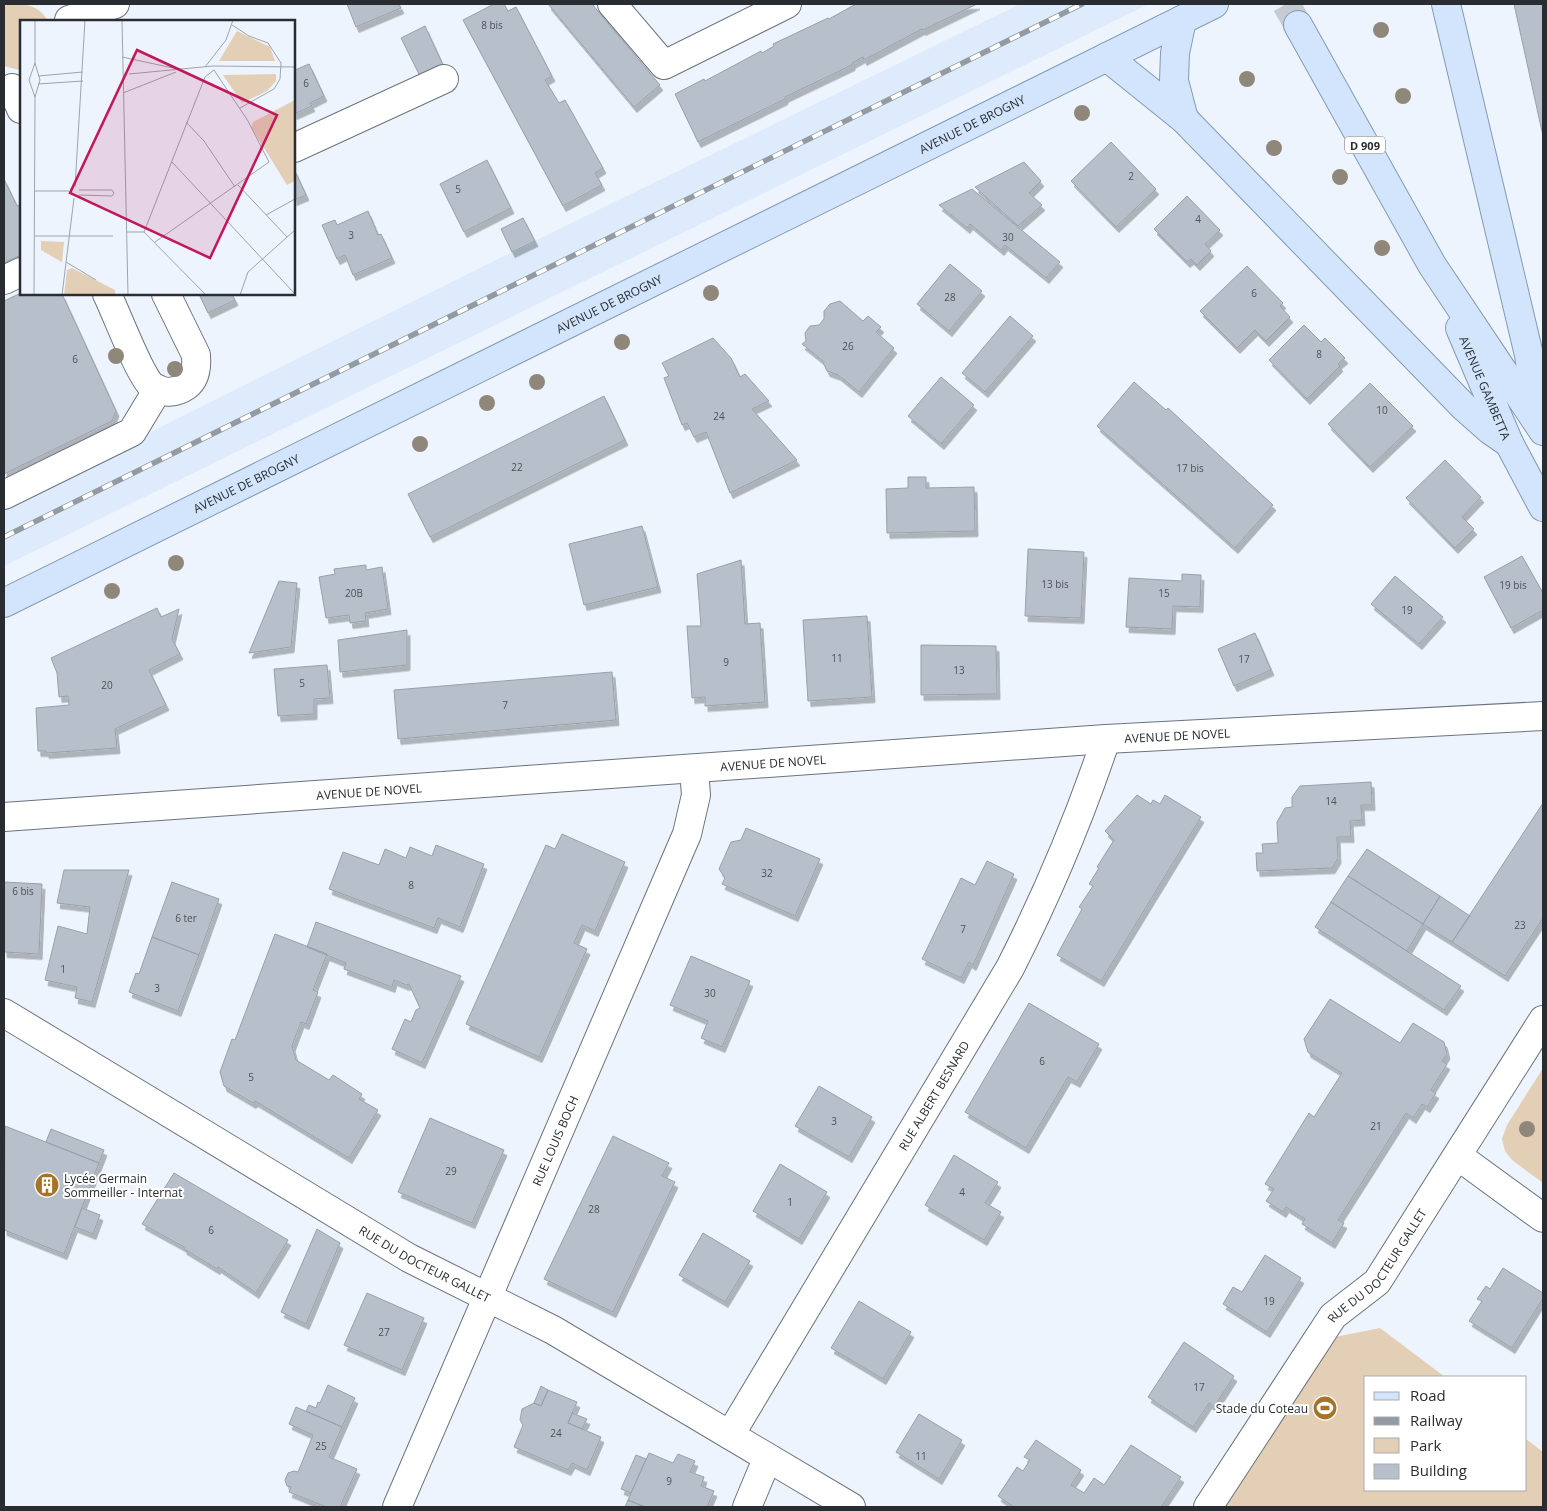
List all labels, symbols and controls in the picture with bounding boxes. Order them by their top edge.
house number: 8 bis [481,18,503,32]
inset map [20,20,295,295]
house number: 6 [303,76,309,90]
street label: AVENUE DE BROGNY [916,90,1028,157]
road number: D 909 [1345,136,1385,154]
house number: 2 [1128,169,1134,183]
house number: 5 [455,182,461,196]
house number: 4 [1195,212,1201,226]
house number: 3 [348,228,354,242]
house number: 30 [1002,230,1014,244]
street label: AVENUE DE BROGNY [553,270,665,337]
house number: 6 [1251,286,1257,300]
house number: 28 [944,290,956,304]
street label: AVENUE GAMBETTA [1456,333,1515,443]
house number: 26 [842,339,854,353]
house number: 8 [1316,347,1322,361]
house number: 6 [72,352,78,366]
house number: 10 [1376,403,1388,417]
house number: 24 [713,409,725,423]
street label: AVENUE DE BROGNY [190,450,302,517]
house number: 22 [511,460,523,474]
house number: 17 bis [1176,461,1204,475]
house number: 13 bis [1041,577,1069,591]
house number: 19 bis [1499,578,1527,592]
house number: 20B [345,586,363,600]
house number: 15 [1158,586,1170,600]
house number: 19 [1401,603,1413,617]
house number: 11 [831,651,843,665]
house number: 17 [1238,652,1250,666]
house number: 9 [723,655,729,669]
house number: 13 [953,663,965,677]
house number: 5 [299,676,305,690]
house number: 20 [101,678,113,692]
house number: 7 [502,698,508,712]
street label: AVENUE DE NOVEL [1124,724,1231,747]
street label: AVENUE DE NOVEL [720,750,827,775]
street label: AVENUE DE NOVEL [316,779,423,803]
house number: 14 [1325,794,1337,808]
house number: 32 [761,866,773,880]
house number: 8 [408,878,414,892]
house number: 6 bis [12,884,34,898]
house number: 6 ter [175,911,197,925]
house number: 23 [1514,918,1526,932]
house number: 7 [960,922,966,936]
house number: 1 [60,962,66,976]
house number: 3 [154,981,160,995]
house number: 30 [704,986,716,1000]
street label: RUE ALBERT BESNARD [894,1037,973,1153]
house number: 6 [1039,1054,1045,1068]
house number: 5 [248,1070,254,1084]
street label: RUE LOUIS BOCH [528,1093,582,1188]
house number: 3 [831,1114,837,1128]
house number: 21 [1370,1119,1382,1133]
house number: 29 [445,1164,457,1178]
place label: Lycée Germain Sommeiller - Internat [64,1170,183,1201]
building icon: Lycée Germain Sommeiller - Internat [34,1172,60,1198]
house number: 4 [959,1185,965,1199]
house number: 1 [787,1195,793,1209]
house number: 28 [588,1202,600,1216]
street label: RUE DU DOCTEUR GALLET [1323,1205,1430,1325]
street label: RUE DU DOCTEUR GALLET [356,1221,494,1306]
house number: 6 [208,1223,214,1237]
house number: 19 [1263,1294,1275,1308]
house number: 27 [378,1325,390,1339]
legend [1364,1376,1527,1491]
house number: 17 [1193,1380,1205,1394]
text: Road [1410,1385,1446,1405]
sports icon: Stade du Coteau [1312,1395,1338,1421]
place label: Stade du Coteau [1216,1400,1308,1417]
text: Railway [1410,1410,1463,1430]
house number: 24 [550,1426,562,1440]
text: Park [1410,1435,1441,1455]
house number: 25 [315,1439,327,1453]
house number: 11 [915,1449,927,1463]
text: Building [1410,1460,1467,1480]
house number: 9 [666,1474,672,1488]

